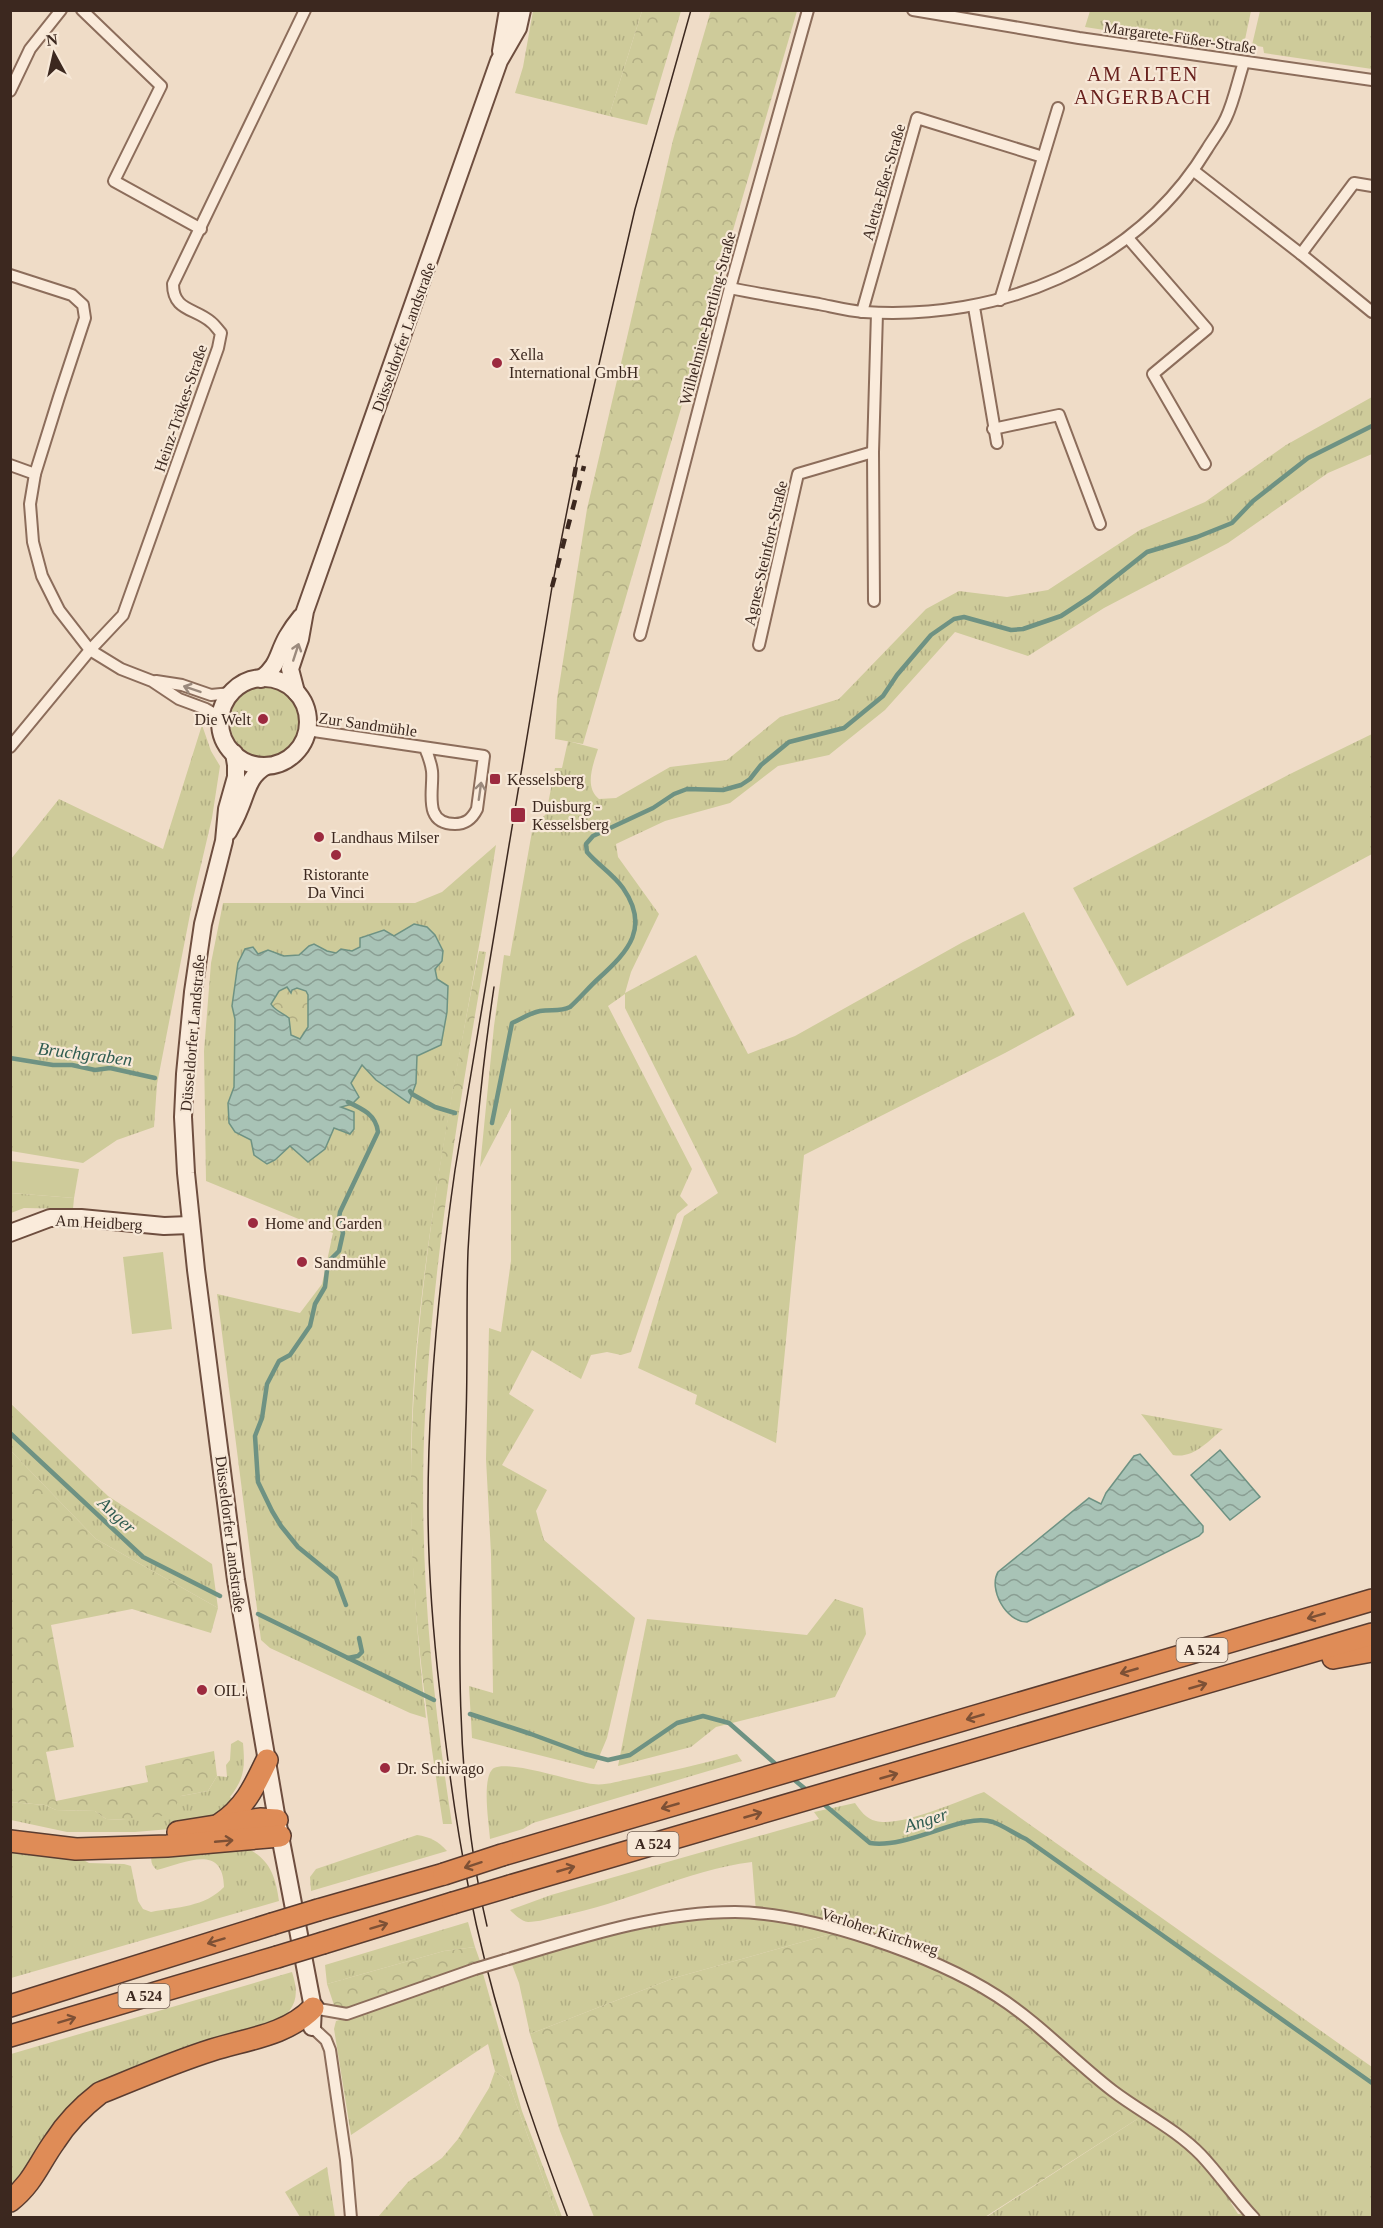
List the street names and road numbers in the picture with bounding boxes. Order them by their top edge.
street label: Margarete-Füßer-Straße [1102,18,1257,58]
street label: Aletta-Eßer-Straße [859,122,908,242]
street label: Wilhelmine-Bertling-Straße [676,230,740,407]
street label: Düsseldorfer Landstraße [369,260,438,414]
street label: Heinz-Trökes-Straße [151,342,210,474]
street label: Agnes-Steinfort-Straße [741,479,791,628]
street label: Zur Sandmühle [318,709,418,740]
street label: Düsseldorfer Landstraße [177,954,208,1112]
street label: Am Heidberg [55,1212,143,1234]
street label: Düsseldorfer Landstraße [212,1455,249,1613]
road number: A 524 [1176,1638,1228,1662]
road number: A 524 [628,1832,678,1856]
street label: Verloher Kirchweg [819,1905,941,1959]
road number: A 524 [118,1984,170,2008]

